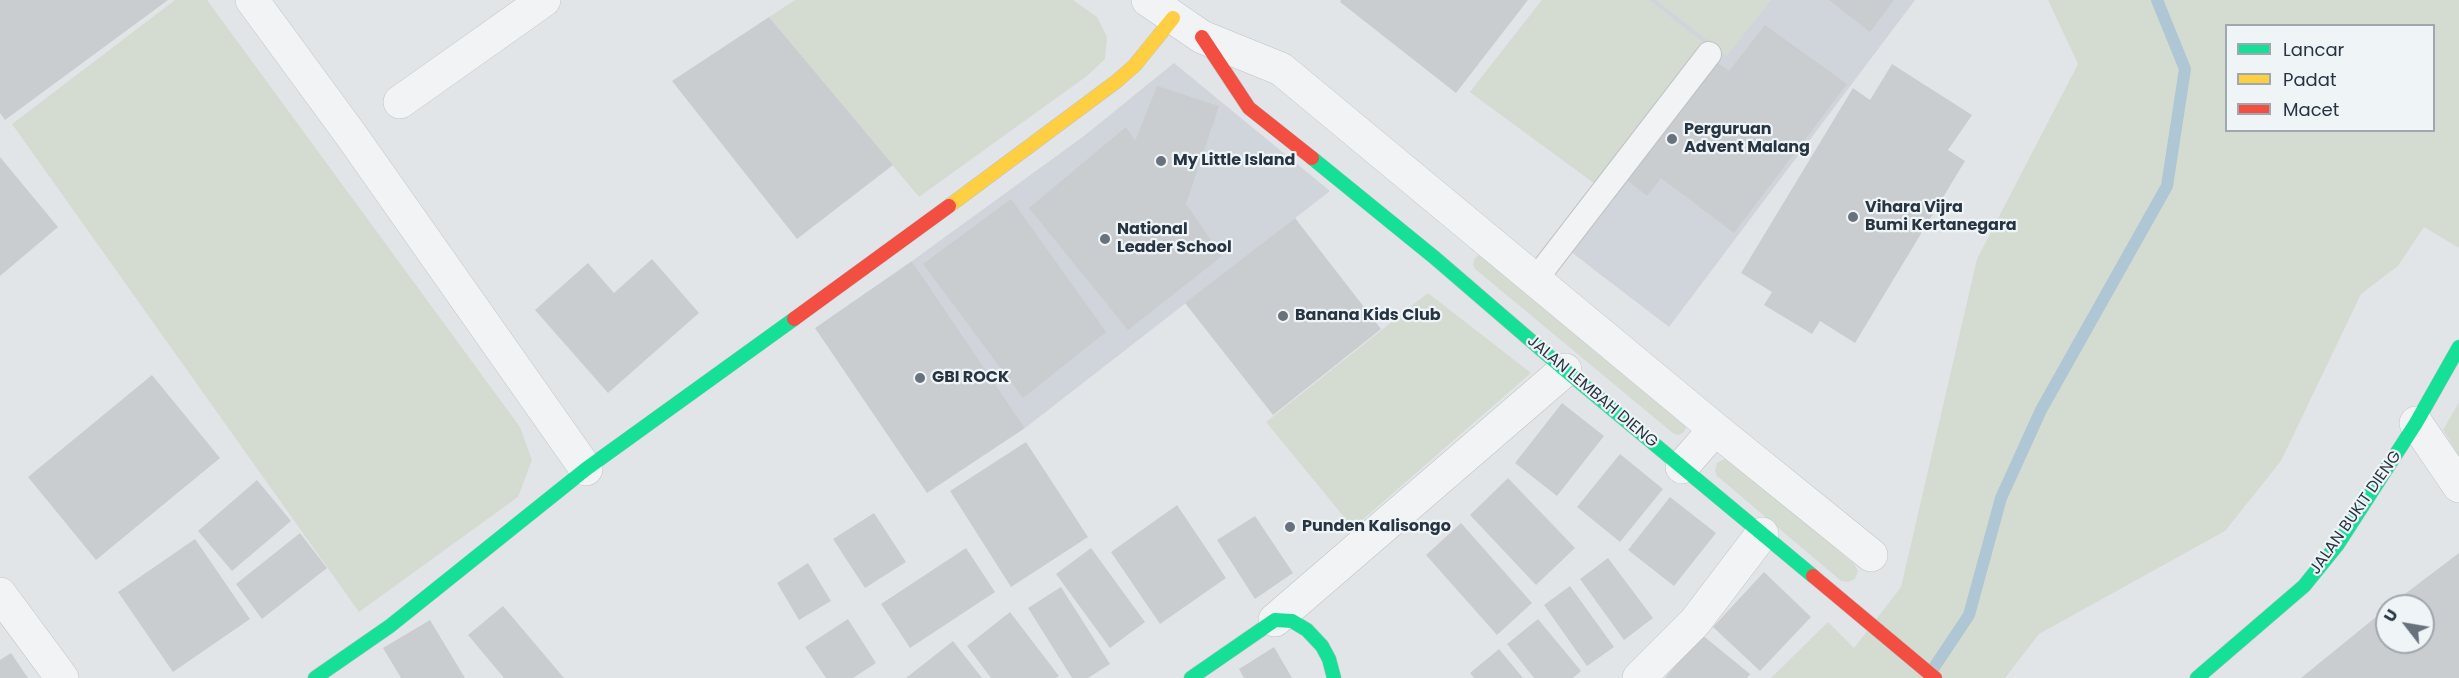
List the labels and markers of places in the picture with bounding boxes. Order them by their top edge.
place label: Perguruan Advent Malang [1684,120,1810,158]
marker: Perguruan Advent Malang [1665,132,1679,146]
place label: My Little Island [1173,151,1295,171]
marker: My Little Island [1154,154,1168,168]
place label: Vihara Vijra Bumi Kertanegara [1865,198,2017,236]
marker: Vihara Vijra Bumi Kertanegara [1846,210,1860,224]
place label: National Leader School [1117,220,1232,258]
marker: National Leader School [1098,232,1112,246]
place label: Banana Kids Club [1295,306,1441,326]
marker: Banana Kids Club [1276,309,1290,323]
place label: GBI ROCK [932,368,1009,388]
marker: GBI ROCK [913,371,927,385]
place label: Punden Kalisongo [1302,517,1451,537]
marker: Punden Kalisongo [1283,520,1297,534]

